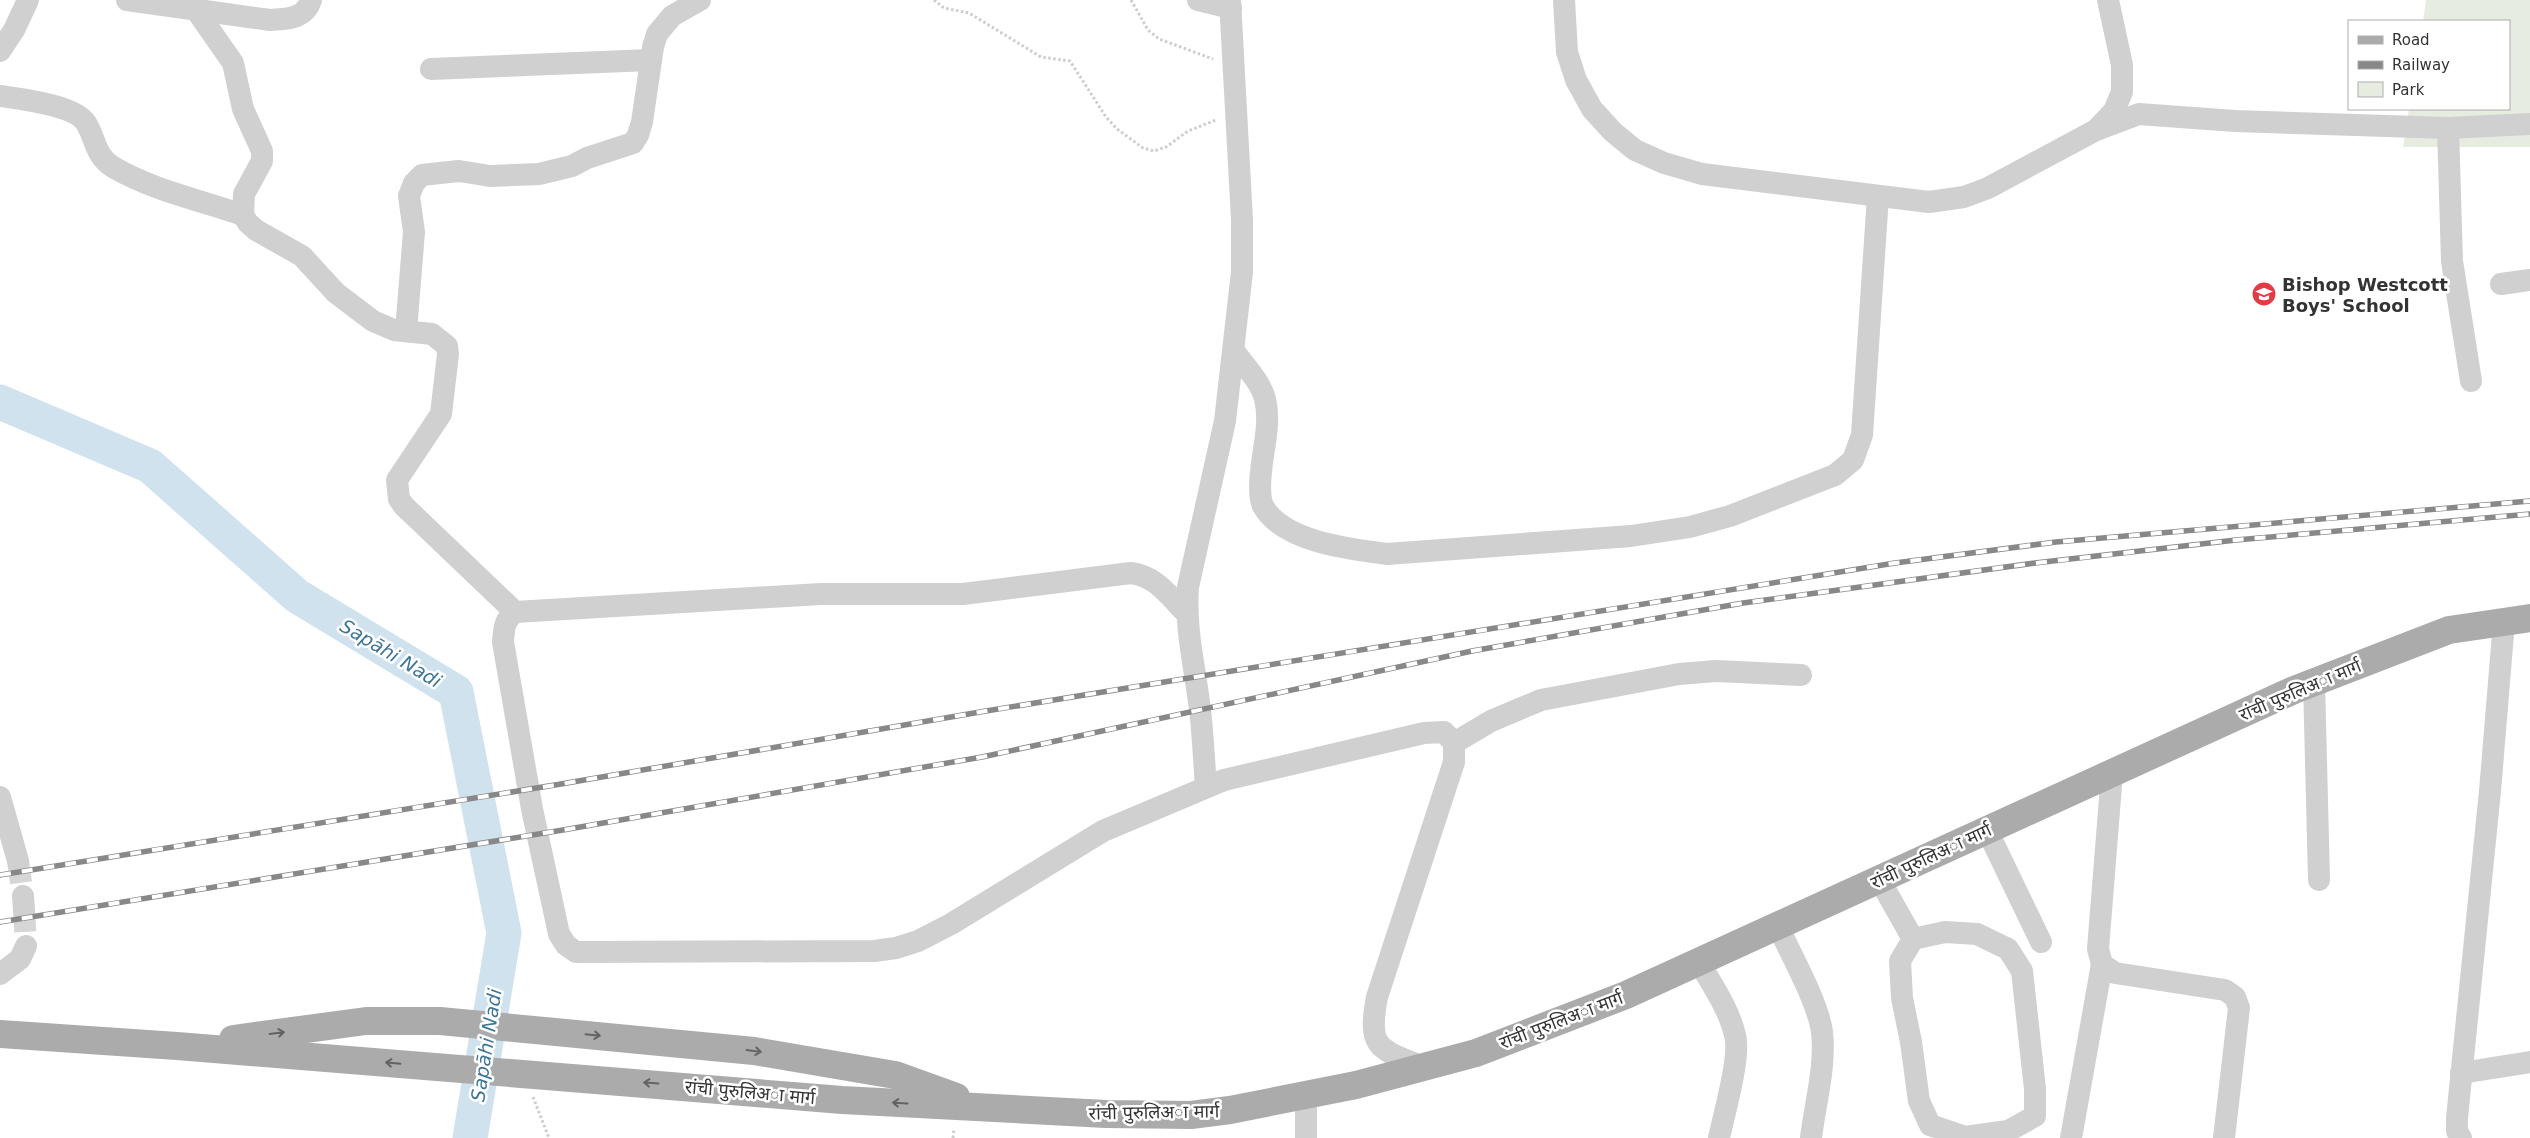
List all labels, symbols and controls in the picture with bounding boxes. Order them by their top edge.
legend [2348,20,2510,110]
text: Road [2392,31,2430,49]
text: Railway [2392,56,2450,74]
text: Park [2392,81,2425,99]
place label: Bishop Westcott Boys' School [2282,274,2448,316]
school or university icon: Bishop Westcott Boys' School [2251,281,2277,307]
water label: Sapāhi Nadi [336,614,446,692]
street label: रांची पुरुलिअा मार्ग [2236,654,2366,727]
street label: रांची पुरुलिअा मार्ग [1867,818,1996,895]
water label: Sapāhi Nadi [466,986,506,1103]
street label: रांची पुरुलिअा मार्ग [1496,986,1627,1055]
one-way arrow [269,1028,285,1038]
one-way arrow [584,1030,600,1040]
one-way arrow [746,1046,762,1056]
one-way arrow [386,1059,402,1068]
street label: रांची पुरुलिअा मार्ग [684,1076,817,1110]
one-way arrow [643,1079,659,1088]
one-way arrow [892,1098,908,1107]
street label: रांची पुरुलिअा मार्ग [1089,1100,1220,1126]

